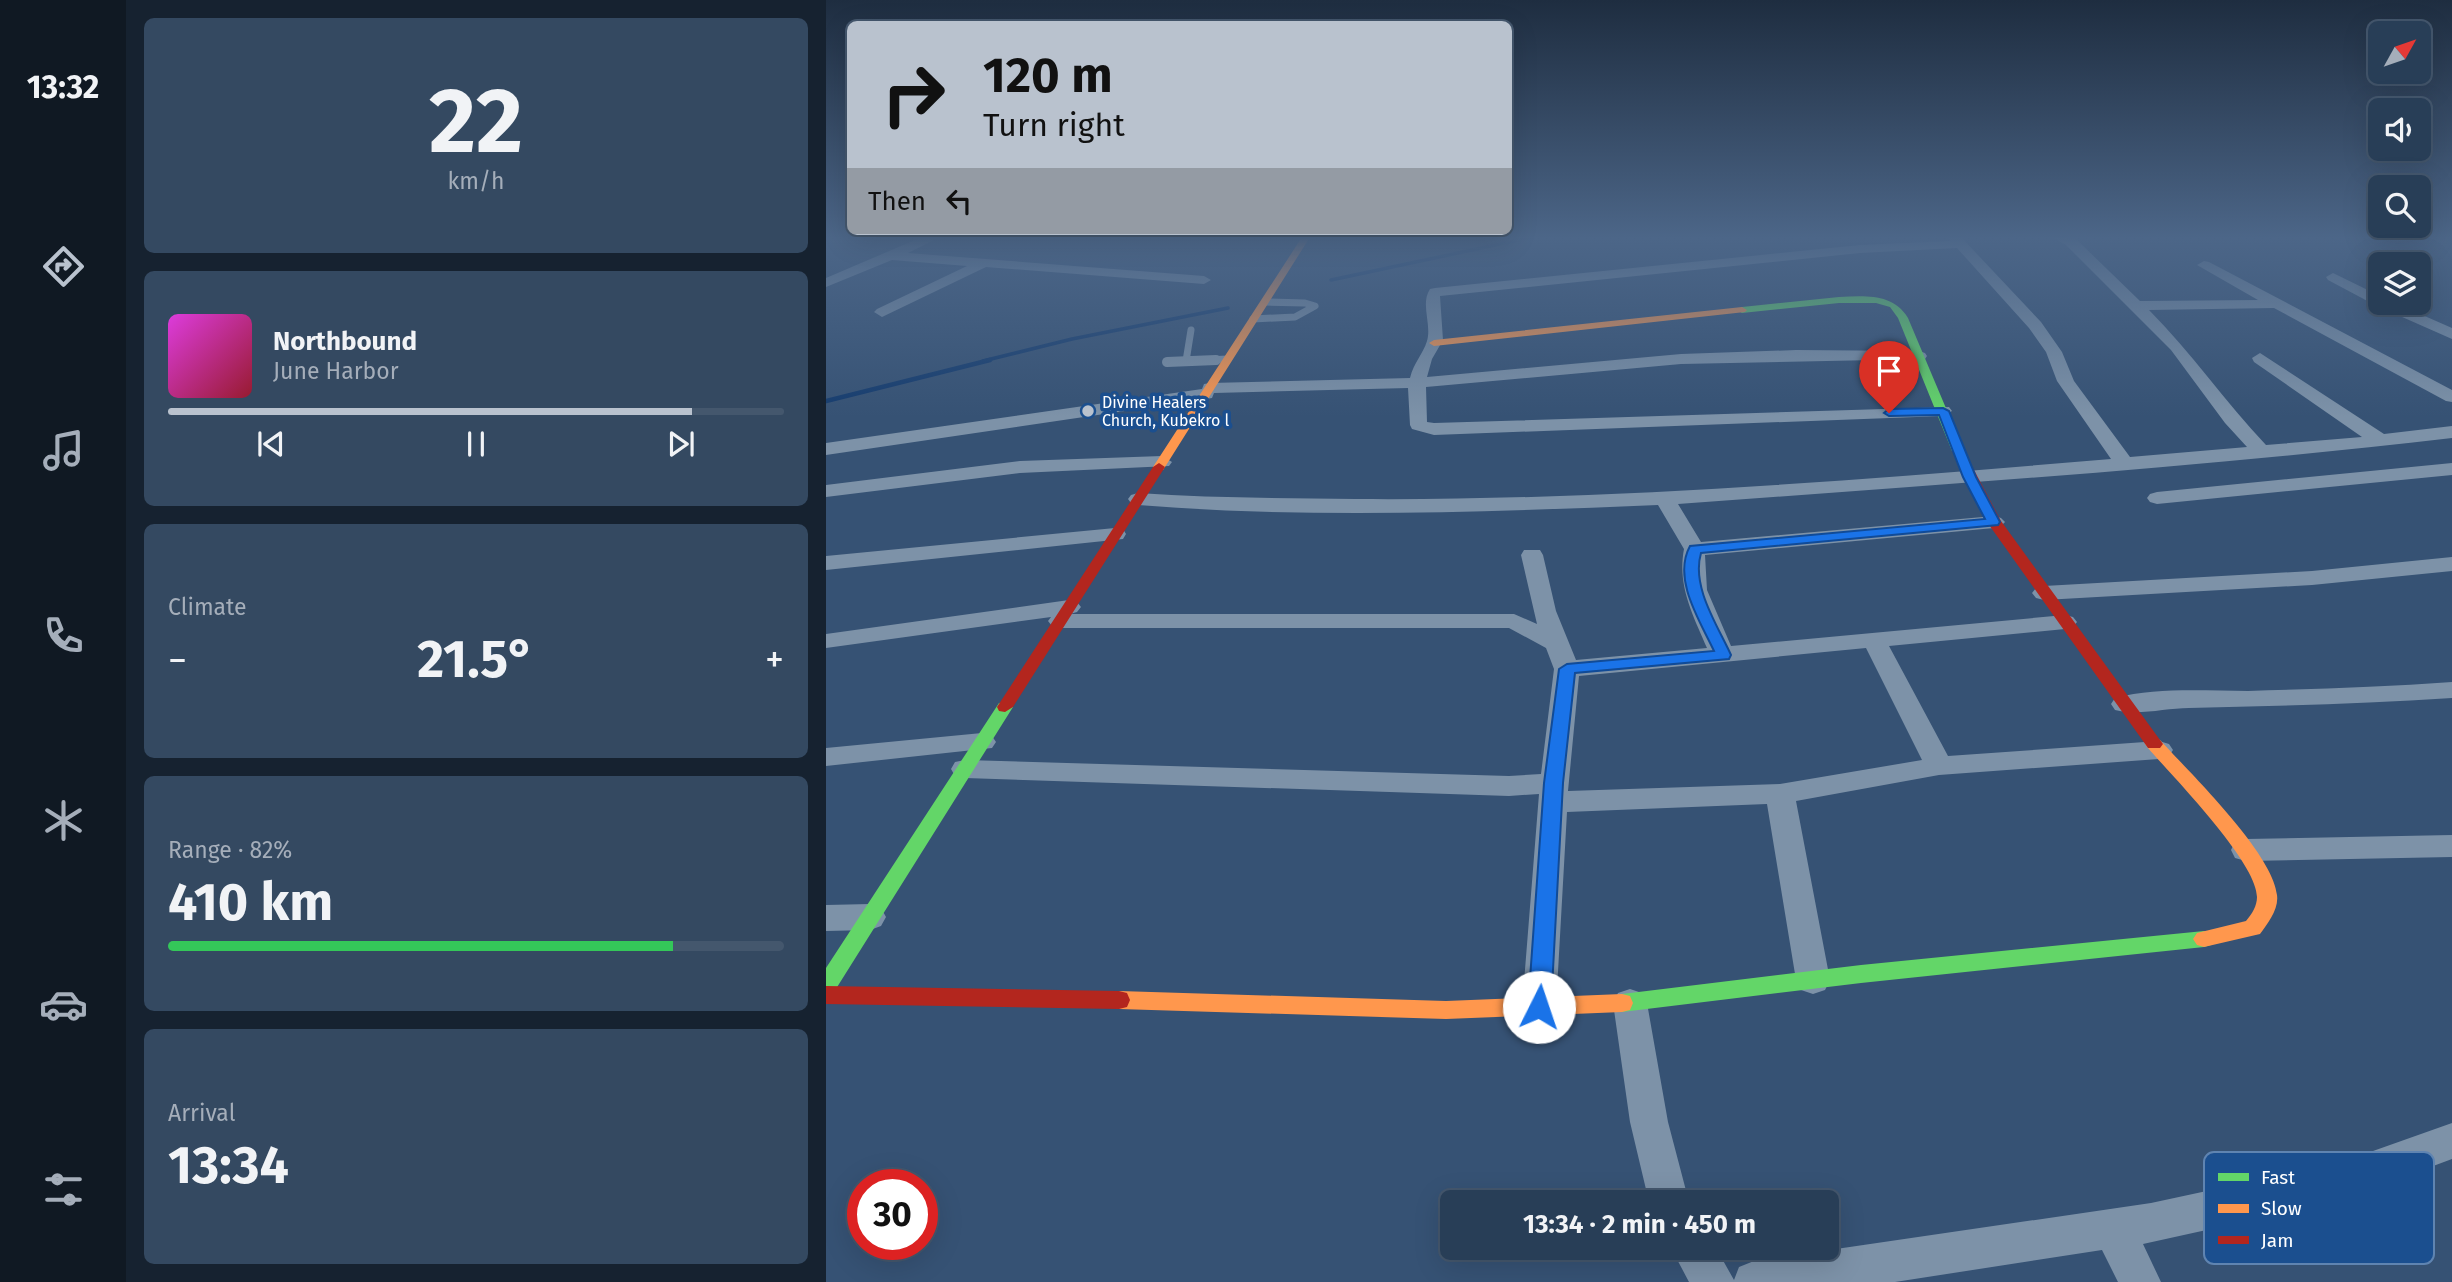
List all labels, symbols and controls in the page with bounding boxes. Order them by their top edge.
north arrow [2368,21,2431,84]
map controls [2368,21,2431,315]
text: 120 m [983,46,1113,105]
icon: right [868,49,959,140]
text: 22 [429,67,523,176]
text: 13:32 [27,68,99,106]
button: sound [2368,98,2431,161]
text: Turn right [983,106,1125,144]
text: km/h [448,167,504,195]
button: search [2368,175,2431,238]
icon: left [940,182,978,220]
text: Then [868,186,926,217]
icon: directions [39,242,88,291]
button: layers [2368,252,2431,315]
text: Northbound [273,326,417,357]
pin [1859,341,1919,413]
icon: arrive [1870,352,1908,390]
text: June Harbor [273,357,399,385]
place label: Divine Healers Church, Kubekro l [1102,393,1230,430]
marker: Divine Healers Church, Kubekro l [1080,403,1096,419]
icon: previous [252,425,290,463]
icon: pause [457,425,495,463]
icon: next [662,425,700,463]
icon: music [39,426,88,475]
text: Climate [168,593,247,621]
icon: phone [39,611,88,660]
text: 21.5° [417,628,535,691]
text: − [168,637,187,683]
text: + [765,637,784,683]
icon: climate [39,796,88,845]
text: Range · 82% [168,836,292,864]
text: 410 km [168,871,333,934]
position arrow [1502,970,1576,1044]
icon: car [39,980,88,1029]
text: Arrival [168,1099,235,1127]
text: 13:34 [168,1134,289,1197]
legend [2204,1152,2434,1264]
icon: filters [39,1165,88,1214]
text: Fast [2261,1166,2295,1189]
speed limit sign: 30 [847,1169,938,1260]
text: Slow [2261,1197,2302,1220]
text: 13:34 · 2 min · 450 m [1523,1209,1756,1240]
text: Jam [2261,1229,2293,1252]

